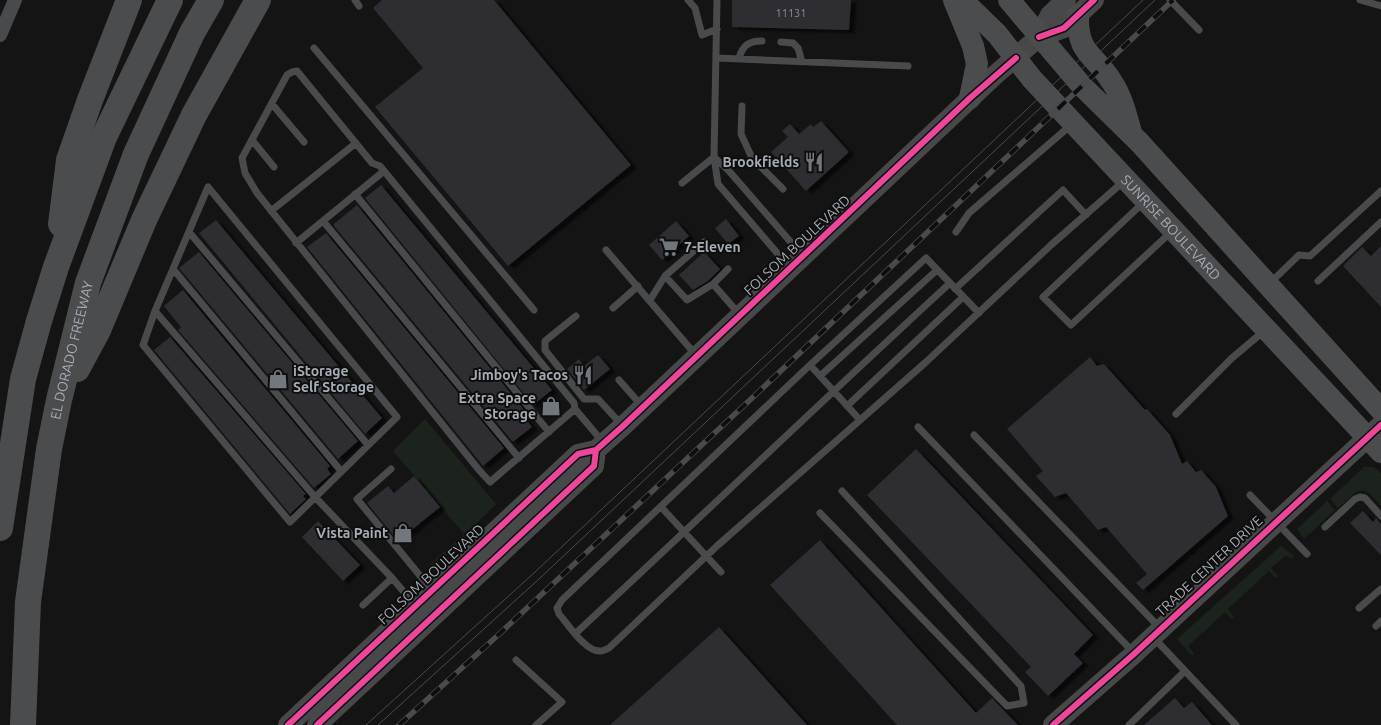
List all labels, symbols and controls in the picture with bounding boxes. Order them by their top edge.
house number: 11131 [775,7,807,19]
restaurant icon: Brookfields [803,151,825,173]
place label: Brookfields [722,154,799,170]
street label: SUNRISE BOULEVARD [1118,172,1224,283]
street label: FOLSOM BOULEVARD [741,192,853,298]
supermarket icon: 7-Eleven [658,236,680,258]
place label: 7-Eleven [684,239,741,255]
street label: EL DORADO FREEWAY [47,279,96,421]
place label: iStorage Self Storage [293,363,374,395]
restaurant icon: Jimboy's Tacos [572,364,594,386]
place label: Jimboy's Tacos [471,367,568,383]
shop icon: iStorage Self Storage [267,368,289,390]
place label: Extra Space Storage [459,390,536,422]
shop icon: Extra Space Storage [540,395,562,417]
street label: TRADE CENTER DRIVE [1152,512,1266,620]
street label: FOLSOM BOULEVARD [375,521,487,627]
shop icon: Vista Paint [392,522,414,544]
place label: Vista Paint [316,525,388,541]

